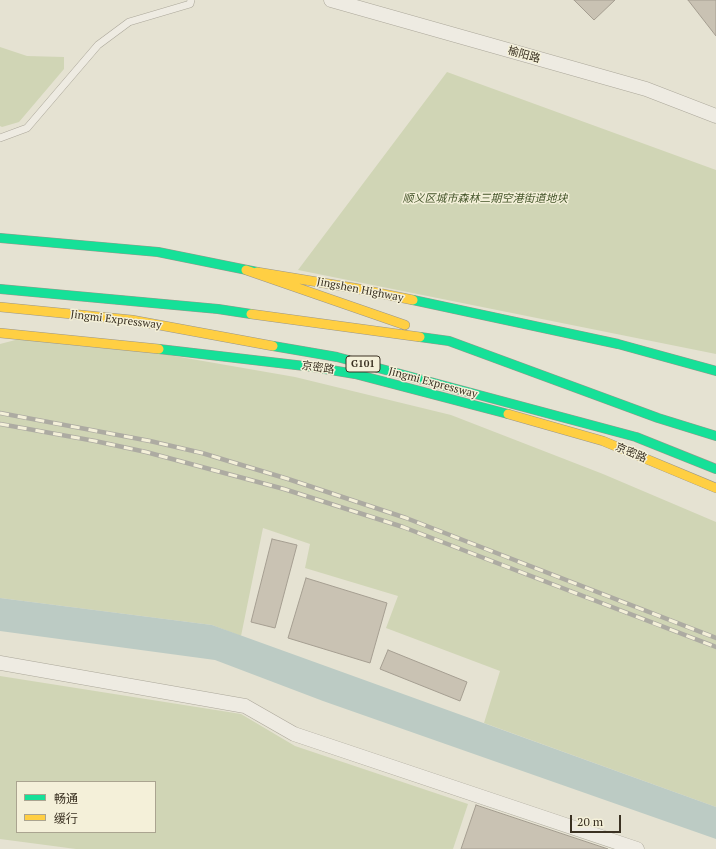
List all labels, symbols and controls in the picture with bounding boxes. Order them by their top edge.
street label: 榆阳路 [506,44,542,66]
park label: 顺义区城市森林三期空港街道地块 [403,192,567,206]
street label: Jingshen Highway [316,275,404,305]
street label: Jingmi Expressway [70,308,162,332]
road number: G101 [346,356,380,372]
street label: 京密路 [301,359,335,377]
street label: Jingmi Expressway [387,365,479,401]
street label: 京密路 [613,440,649,466]
legend [16,781,156,833]
text: 畅通 [54,791,78,806]
scale bar [572,807,623,833]
text: 缓行 [54,811,78,826]
text: 20 m [577,814,603,829]

